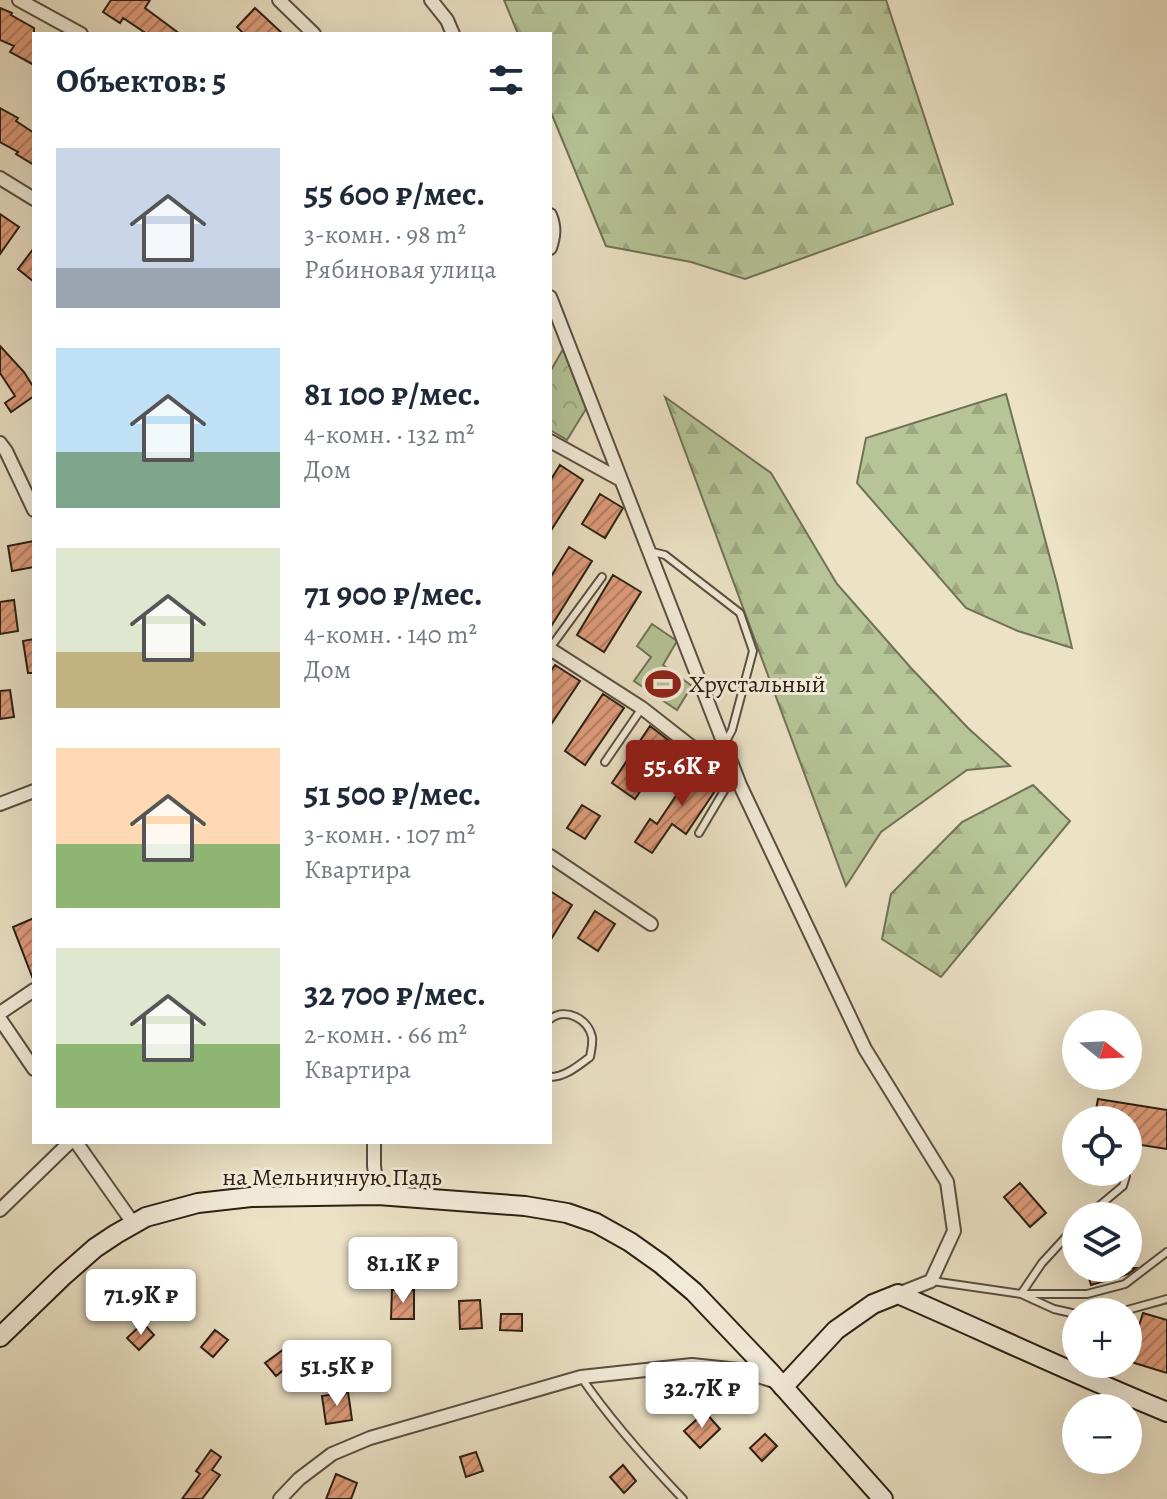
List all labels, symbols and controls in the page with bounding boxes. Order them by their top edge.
text: Объектов: 5 [56,57,227,104]
icon: filters [484,58,528,102]
text: 55 600 ₽/мес. [304,170,485,217]
icon: home [120,180,216,276]
text: 3-комн. · 98 m² [304,217,466,252]
text: Рябиновая улица [304,252,496,287]
text: 81 100 ₽/мес. [304,370,481,417]
icon: home [120,380,216,476]
text: 4-комн. · 132 m² [304,417,475,452]
text: Дом [304,452,351,487]
text: 71 900 ₽/мес. [304,570,483,617]
icon: home [120,580,216,676]
text: 4-комн. · 140 m² [304,617,477,652]
text: Дом [304,652,351,687]
sports icon: Хрустальный [644,665,682,703]
place label: Хрустальный [689,668,826,700]
pin: 55.6K ₽ [608,740,756,808]
text: 55.6K ₽ [644,748,720,783]
text: 51 500 ₽/мес. [304,770,482,817]
icon: home [120,780,216,876]
text: 3-комн. · 107 m² [304,817,475,852]
text: Квартира [304,852,411,887]
text: 32 700 ₽/мес. [304,970,486,1017]
icon: home [120,980,216,1076]
north arrow [1062,1010,1142,1090]
map controls [1062,1010,1142,1474]
text: 2-комн. · 66 m² [304,1017,467,1052]
text: Квартира [304,1052,411,1087]
button: locate [1062,1106,1142,1186]
street label: на Мельничную Падь [222,1161,442,1193]
button: layers [1062,1202,1142,1282]
pin: 81.1K ₽ [329,1237,477,1305]
text: 81.1K ₽ [366,1245,440,1280]
pin: 71.9K ₽ [67,1269,215,1337]
text: 71.9K ₽ [104,1277,178,1312]
button: + [1062,1298,1142,1378]
pin: 51.5K ₽ [263,1340,411,1408]
text: 51.5K ₽ [300,1348,374,1383]
pin: 32.7K ₽ [628,1362,776,1430]
text: 32.7K ₽ [664,1370,740,1405]
button: − [1062,1394,1142,1474]

